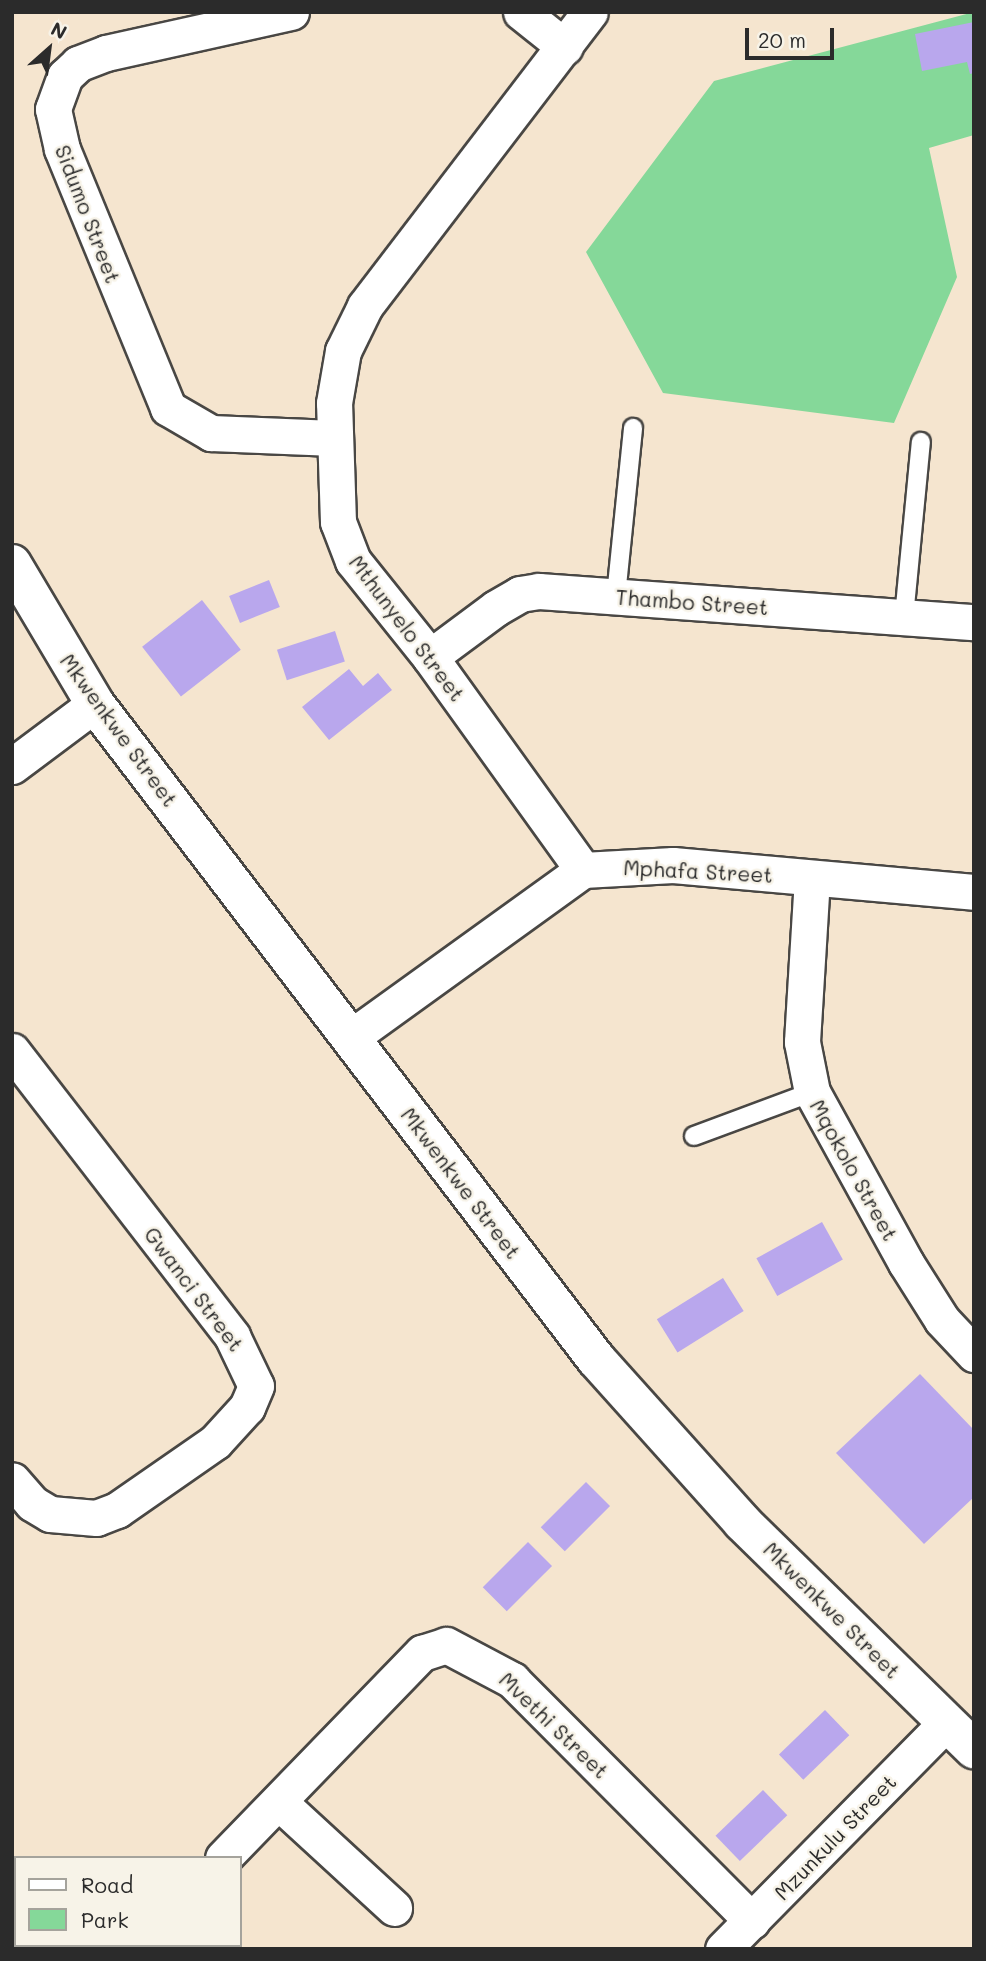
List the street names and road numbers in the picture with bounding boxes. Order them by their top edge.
street label: Sidumo Street [50,141,126,287]
street label: Mthunyelo Street [344,550,470,706]
street label: Thambo Street [615,584,769,620]
street label: Mkwenkwe Street [55,649,183,811]
street label: Mphafa Street [623,855,773,887]
street label: Mqokolo Street [805,1095,903,1245]
street label: Mkwenkwe Street [396,1102,526,1264]
street label: Gwanci Street [139,1222,249,1356]
street label: Mkwenkwe Street [758,1536,906,1684]
street label: Mvethi Street [494,1667,614,1783]
street label: Mzunkulu Street [769,1769,901,1905]

